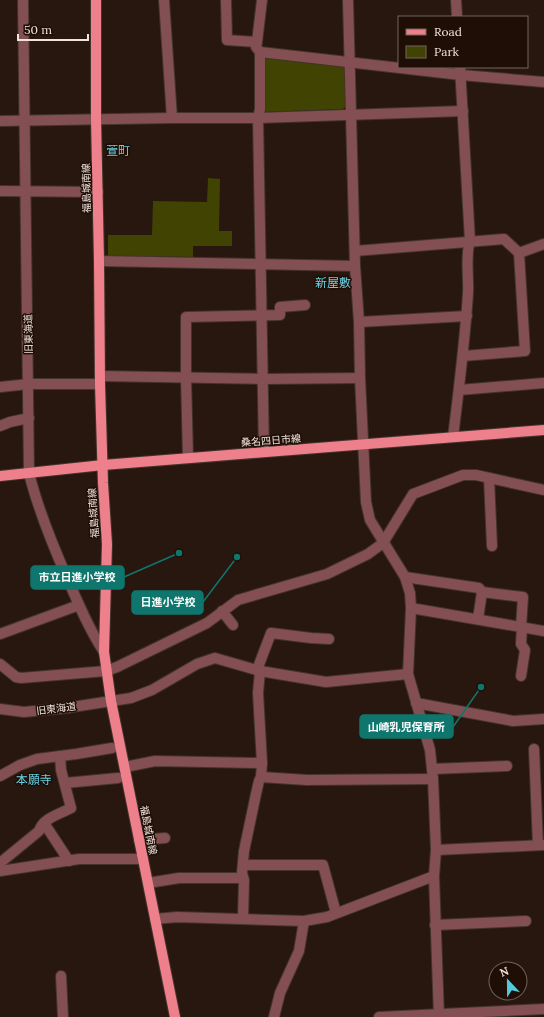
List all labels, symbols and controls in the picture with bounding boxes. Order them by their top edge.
scale bar [18,16,88,42]
legend [398,16,528,68]
text: 50 m [24,22,52,37]
text: Road [434,24,462,39]
text: Park [434,44,460,59]
district label: 萱町 [106,143,130,158]
street label: 福島城南線 [80,163,93,213]
district label: 新屋敷 [315,275,351,290]
street label: 旧東海道 [22,314,35,354]
street label: 桑名四日市線 [241,432,301,449]
street label: 福島城南線 [85,488,102,538]
callout: 市立日進小学校 [31,566,124,589]
text: 市立日進小学校 [39,570,116,584]
callout: 日進小学校 [132,591,203,614]
text: 日進小学校 [141,595,196,609]
street label: 旧東海道 [35,700,77,717]
callout: 山崎乳児保育所 [360,715,453,738]
text: 山崎乳児保育所 [368,720,445,734]
district label: 本願寺 [16,772,52,787]
street label: 福島城南線 [137,804,160,856]
north arrow [488,961,528,1001]
text: N [498,963,511,980]

